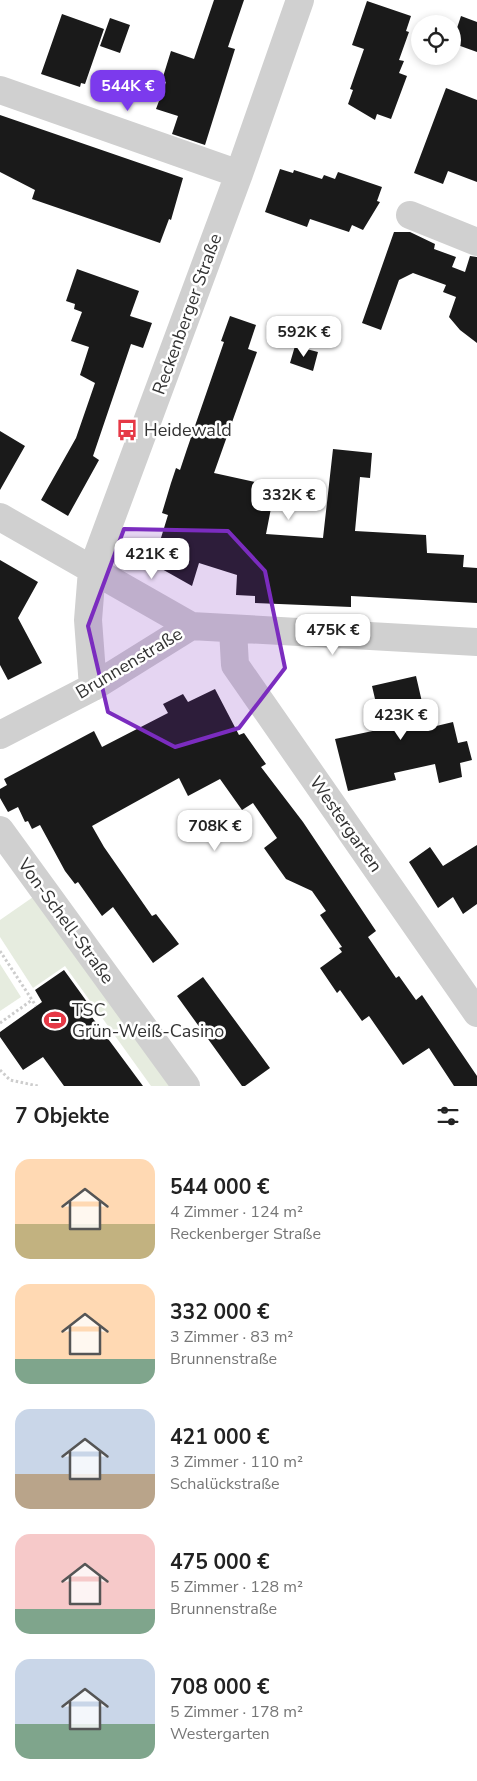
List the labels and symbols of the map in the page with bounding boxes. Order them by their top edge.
pin: 544K € [87,70,169,112]
street label: Reckenberger Straße [147,230,227,398]
pin: 592K € [263,316,345,358]
bus stop icon: Heidewald [114,417,140,443]
place label: Heidewald [144,418,232,442]
pin: 332K € [248,478,330,521]
pin: 421K € [111,538,193,580]
pin: 475K € [292,614,374,656]
street label: Brunnenstraße [71,622,187,704]
pin: 423K € [360,698,442,741]
street label: Westergarten [304,771,388,877]
pin: 708K € [174,810,256,852]
street label: Von-Schell-Straße [12,853,120,989]
place label: TSC Grün-Weiß-Casino [72,998,224,1043]
sports icon: TSC Grün-Weiß-Casino [42,1007,68,1033]

